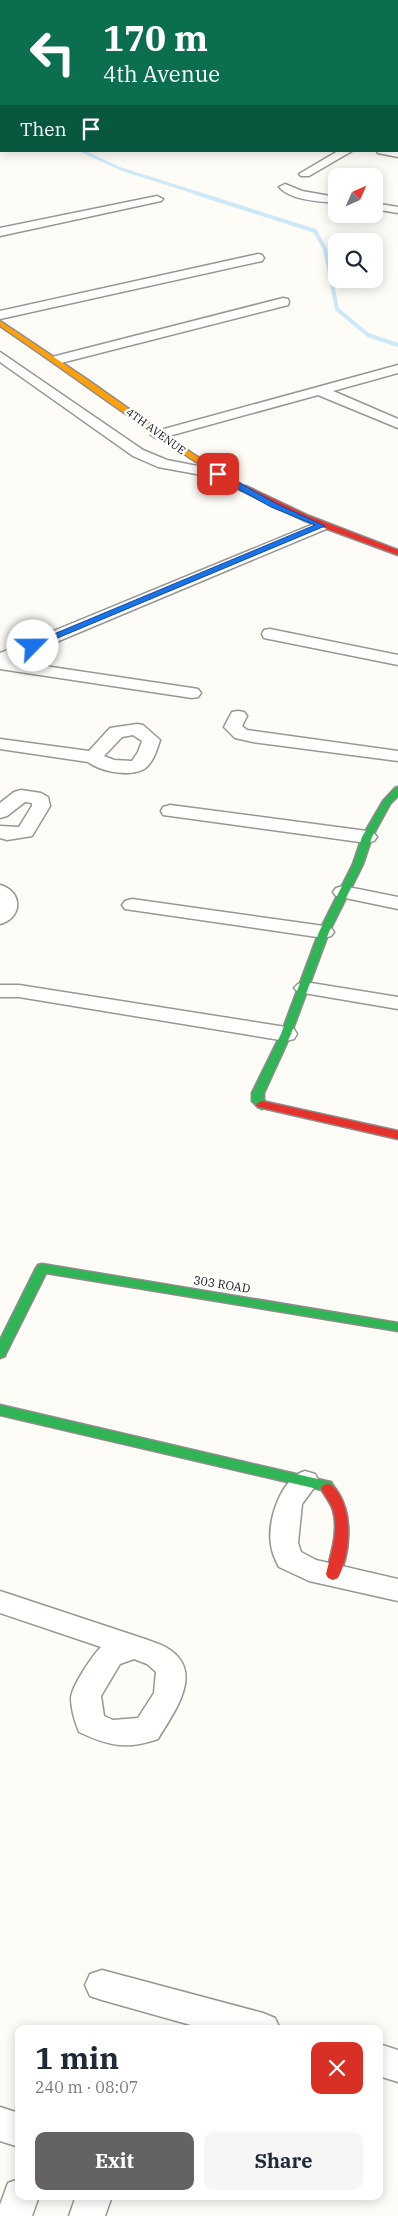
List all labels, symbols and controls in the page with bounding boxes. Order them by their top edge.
text: 170 m [103,15,208,61]
icon: left [20,20,85,85]
text: 4th Avenue [103,59,220,88]
icon: arrive [77,115,105,143]
text: Then [20,117,67,141]
north arrow [328,168,382,222]
map controls [328,168,383,288]
button: search [328,233,383,288]
street label: 4TH AVENUE [124,405,188,457]
pin [197,453,239,495]
icon: arrive [204,460,232,488]
position arrow [6,619,58,671]
street label: 303 ROAD [193,1272,251,1296]
text: 1 min [35,2038,119,2077]
button: close [311,2042,363,2094]
text: 240 m · 08:07 [35,2077,138,2097]
button: Exit [35,2132,194,2190]
button: Share [204,2132,363,2190]

